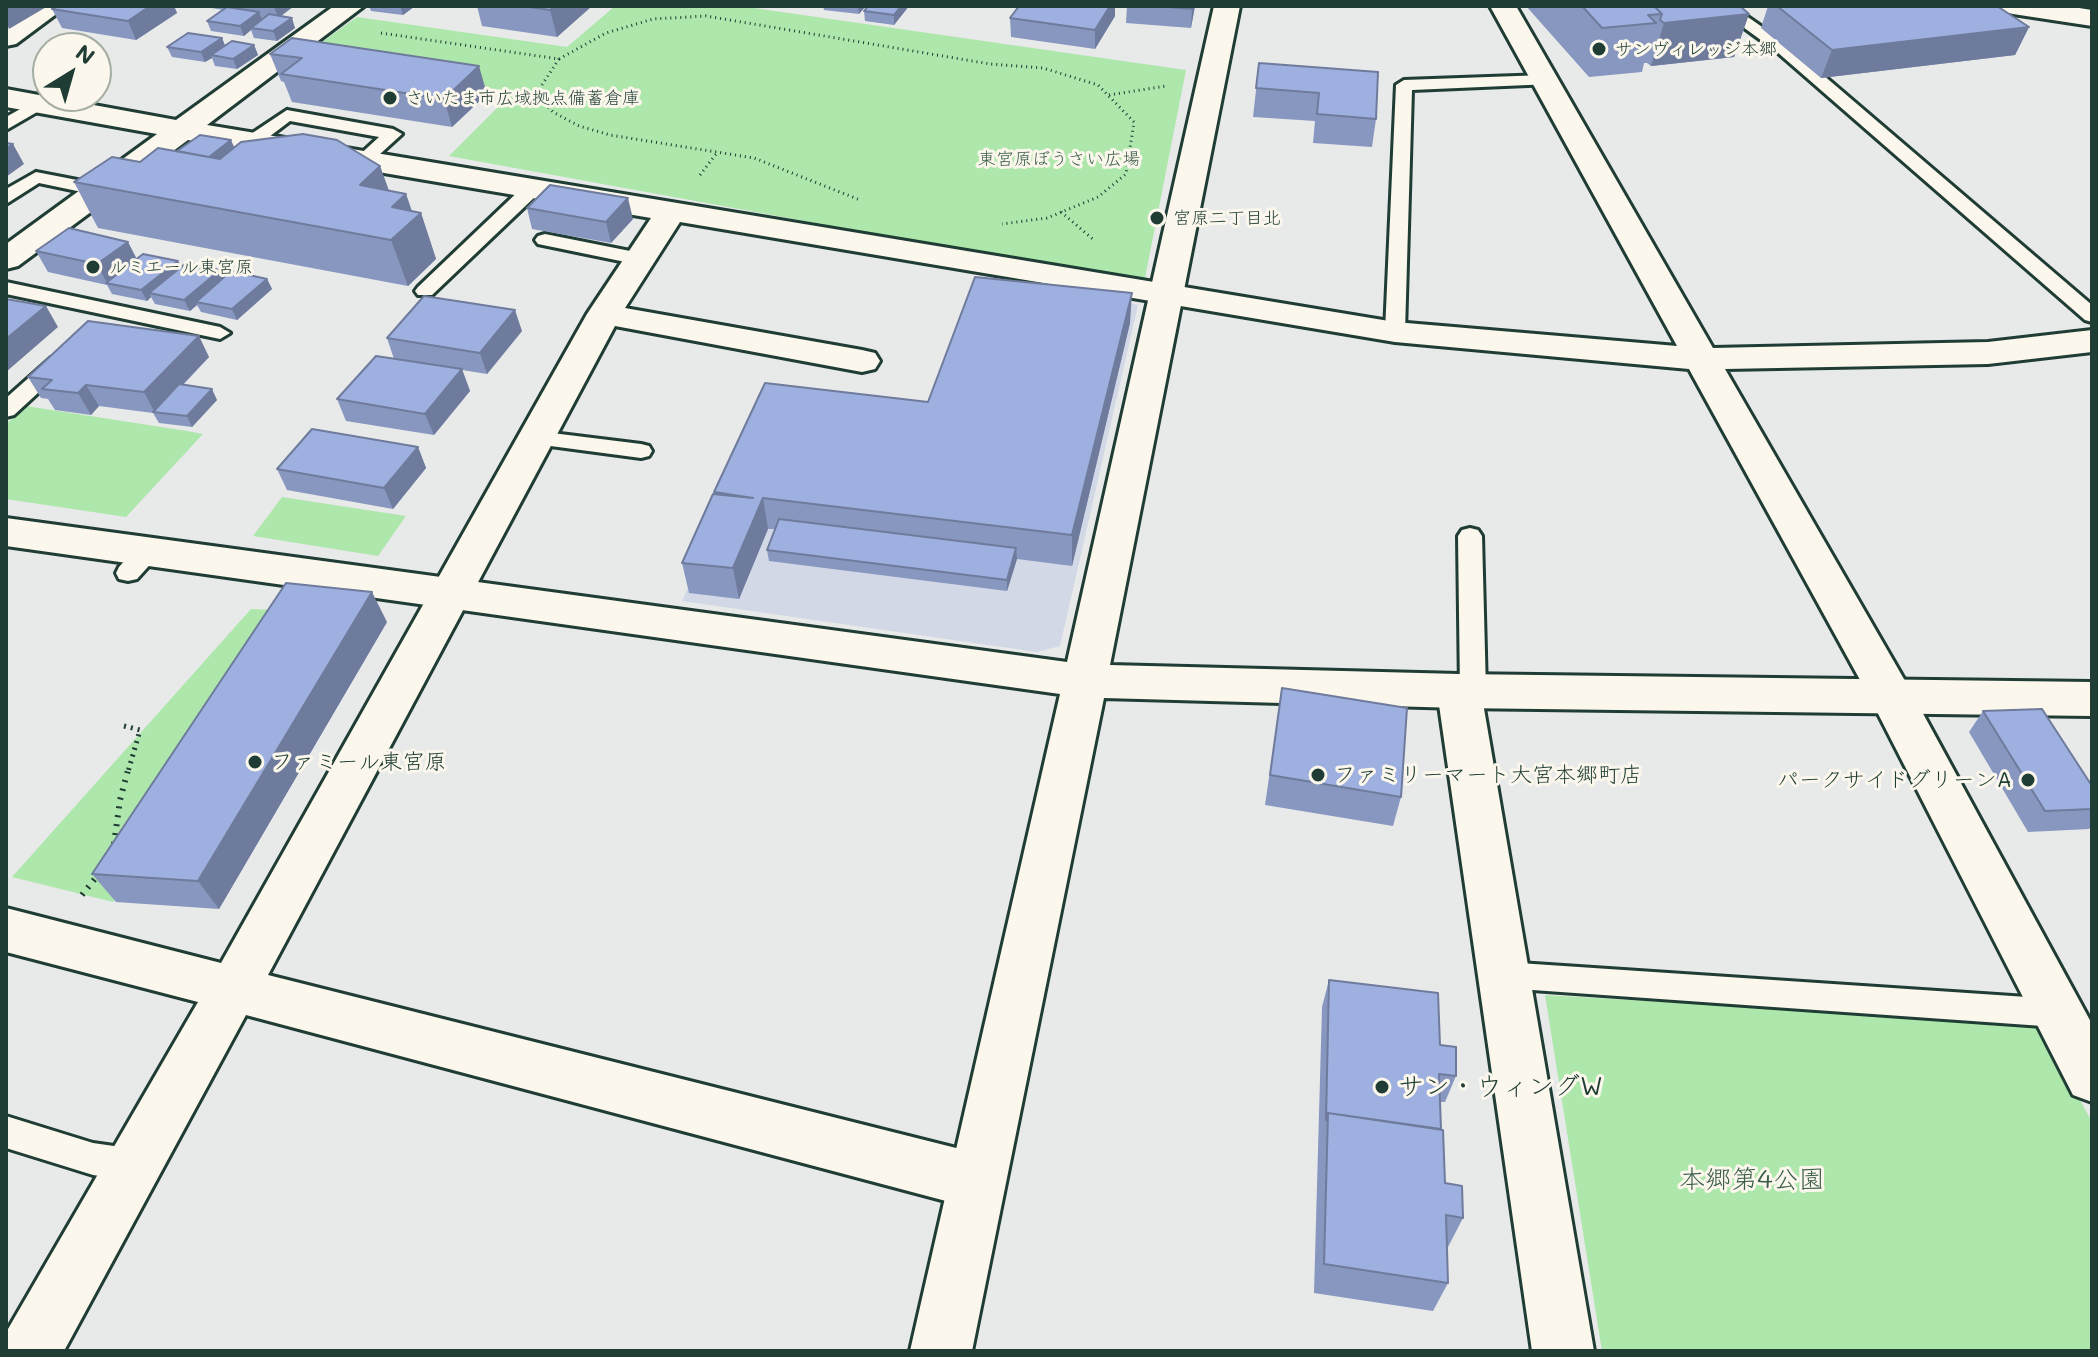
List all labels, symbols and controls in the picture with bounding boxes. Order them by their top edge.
north arrow [32,32,112,112]
text: N [70,37,101,71]
place label: サンヴィレッジ本郷 [1615,38,1777,60]
marker: サンヴィレッジ本郷 [1590,40,1608,58]
place label: さいたま市広域拠点備蓄倉庫 [406,87,640,109]
marker: さいたま市広域拠点備蓄倉庫 [381,89,399,107]
park label: 東宮原ぼうさい広場 [978,148,1140,170]
place label: 宮原二丁目北 [1173,207,1281,229]
marker: 宮原二丁目北 [1148,209,1166,227]
place label: ルミエール東宮原 [109,256,253,278]
marker: ルミエール東宮原 [84,258,102,276]
place label: ファミール東宮原 [271,749,447,775]
marker: ファミール東宮原 [246,753,264,771]
place label: ファミリーマート大宮本郷町店 [1334,762,1642,788]
marker: ファミリーマート大宮本郷町店 [1309,766,1327,784]
place label: パークサイドグリーンA [1777,767,2012,793]
marker: パークサイドグリーンA [2019,771,2037,789]
place label: サン・ウィングW [1398,1071,1603,1103]
marker: サン・ウィングW [1373,1078,1391,1096]
park label: 本郷第4公園 [1679,1164,1825,1196]

